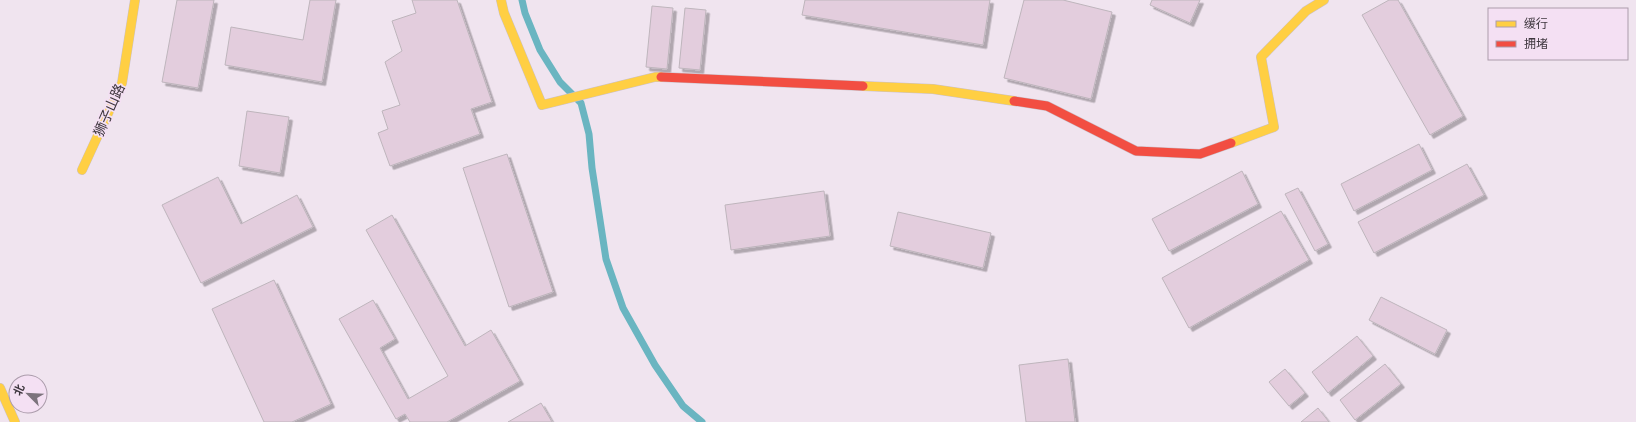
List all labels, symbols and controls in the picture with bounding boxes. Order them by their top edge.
legend [1488,8,1628,60]
text: 缓行 [1524,17,1548,32]
text: 拥堵 [1524,37,1548,52]
street label: 狮子山路 [90,81,129,139]
north arrow [8,374,48,414]
text: 北 [11,382,27,398]

